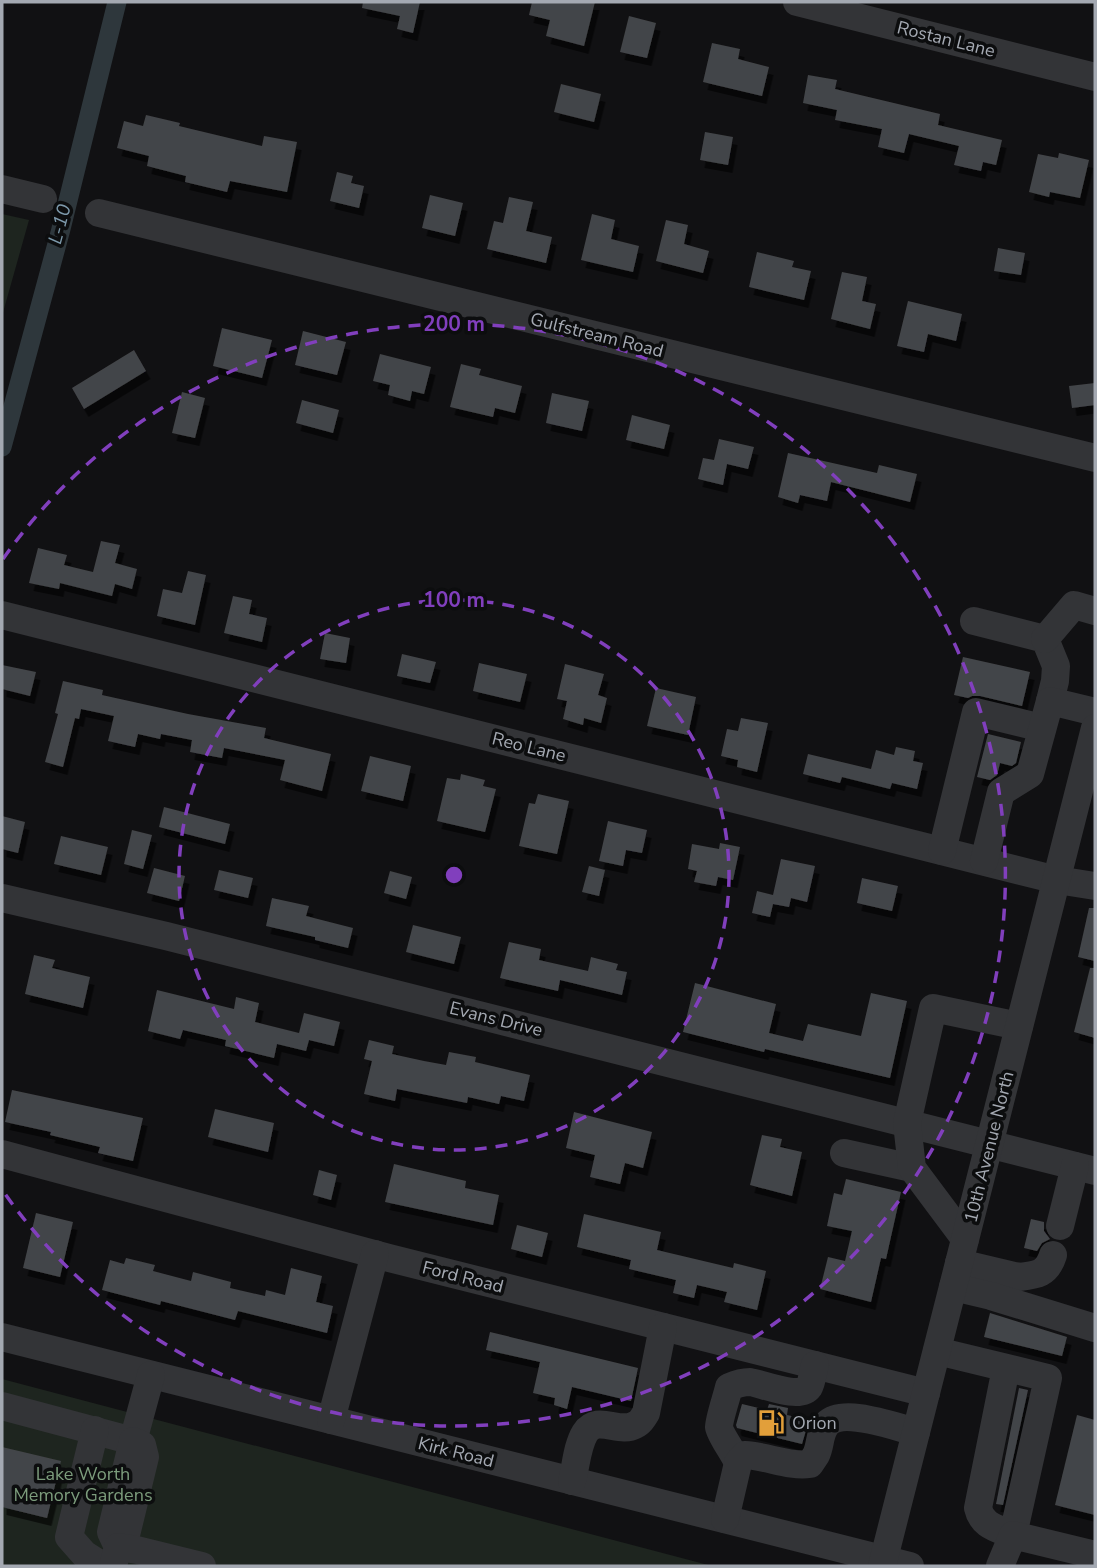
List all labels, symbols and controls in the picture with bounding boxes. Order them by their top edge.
street label: Rostan Lane [894,15,998,63]
water label: L-10 [42,201,78,247]
street label: Gulfstream Road [528,307,666,363]
text: 200 m [423,310,485,338]
text: 100 m [423,586,485,614]
street label: Reo Lane [490,726,568,768]
centre of rings [442,863,466,887]
street label: Evans Drive [447,996,545,1042]
street label: 10th Avenue North [959,1069,1019,1225]
street label: Ford Road [420,1255,506,1299]
fuel station icon: Orion [756,1408,786,1438]
place label: Orion [792,1411,837,1435]
street label: Kirk Road [416,1431,496,1473]
park label: Lake Worth Memory Gardens [13,1462,153,1507]

